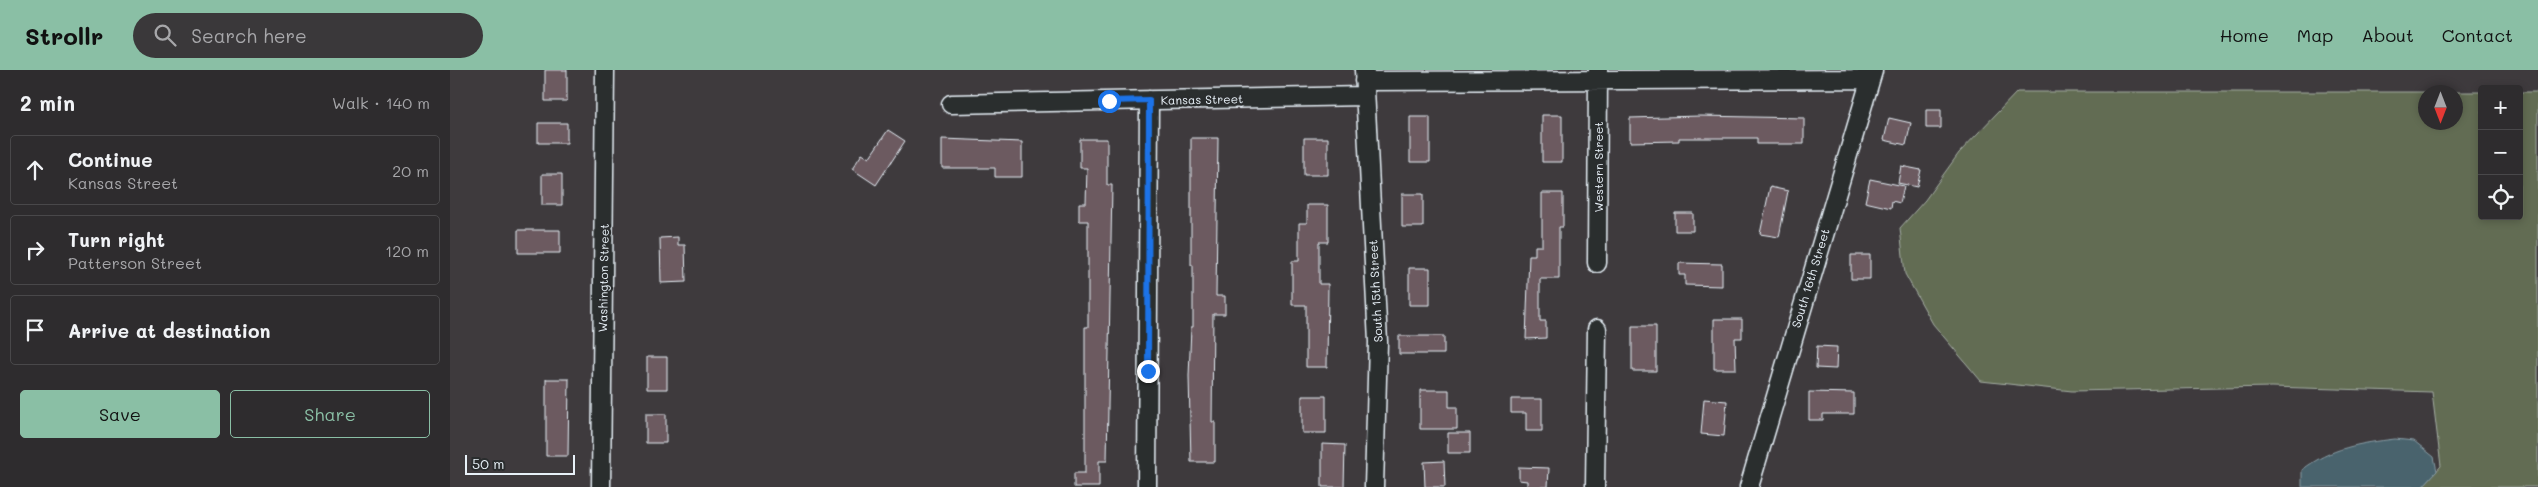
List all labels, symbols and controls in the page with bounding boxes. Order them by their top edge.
search box [133,13,483,58]
text: Strollr [25,20,103,51]
icon: search [151,21,179,49]
text: Search here [191,23,307,48]
text: Home [2220,23,2269,47]
text: Map [2297,23,2333,47]
text: About [2361,23,2414,47]
text: Contact [2442,23,2513,47]
north arrow [2418,85,2463,130]
map controls [2478,85,2523,220]
button: + [2478,85,2523,130]
text: 2 min [20,89,75,116]
route start [1098,90,1121,113]
street label: Kansas Street [1161,90,1243,108]
text: Walk · 140 m [332,92,430,113]
street label: Western Street [1590,121,1606,213]
button: − [2478,130,2523,175]
text: Continue [68,147,153,172]
icon: ahead [21,156,49,184]
text: 20 m [392,160,429,181]
text: Kansas Street [68,172,178,193]
button: locate [2478,175,2523,220]
street label: Washington Street [594,223,612,333]
street label: South 16th Street [1787,226,1833,330]
text: Turn right [68,227,165,252]
icon: right [21,236,49,264]
street label: South 15th Street [1364,239,1386,343]
text: 120 m [385,240,429,261]
text: Patterson Street [68,252,202,273]
icon: arrive [21,316,49,344]
text: Arrive at destination [68,318,271,343]
route end [1137,360,1160,383]
button: Save [20,390,220,438]
button: Share [230,390,430,438]
scale bar [465,452,575,475]
text: 50 m [472,454,504,473]

